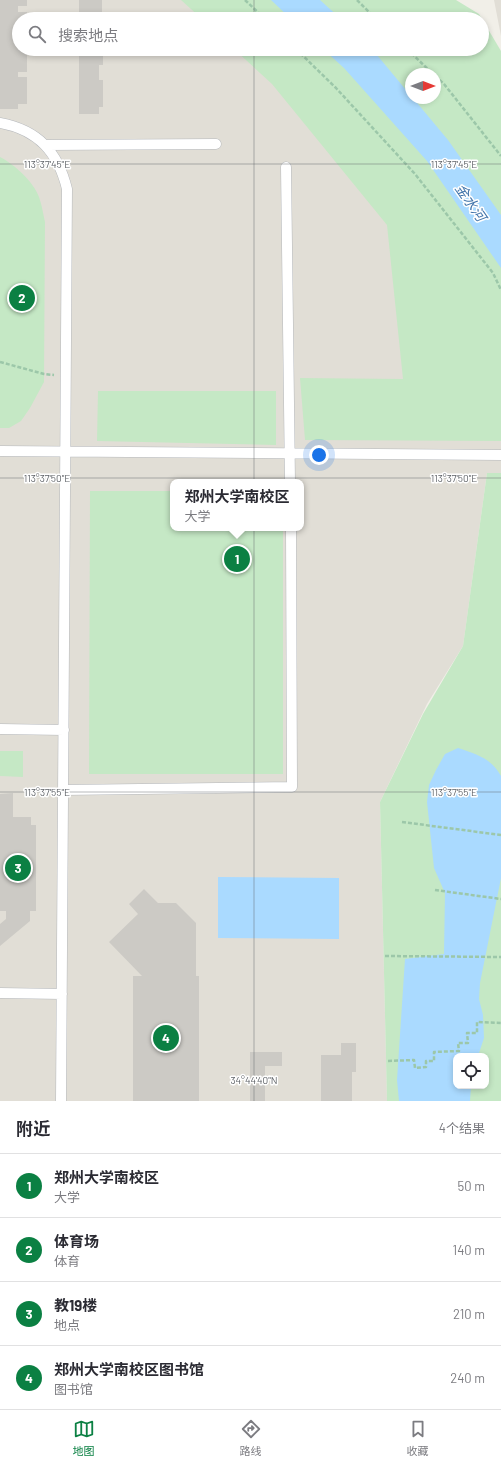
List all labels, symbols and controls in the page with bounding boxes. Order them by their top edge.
search box [12,12,489,56]
icon: search [26,23,48,45]
text: 搜索地点 [58,26,118,44]
north arrow [405,68,441,104]
text: 113°37'45"E [24,158,70,170]
text: 113°37'45"E [431,158,477,170]
water label: 金水河 [452,180,492,227]
pin: 2 [9,283,35,313]
your location [309,445,329,465]
text: 113°37'50"E [24,472,70,484]
text: 113°37'50"E [431,472,477,484]
popup [170,479,304,531]
text: 郑州大学南校区 [184,487,290,505]
text: 大学 [184,508,211,524]
pin: 1 [224,544,250,574]
text: 113°37'55"E [24,786,70,798]
text: 113°37'55"E [431,786,477,798]
pin: 3 [5,853,31,883]
pin: 4 [153,1023,179,1053]
map controls [453,1053,489,1089]
button: locate [453,1053,489,1089]
text: 34°44'40"N [230,1074,278,1086]
text: 附近 [16,1118,50,1138]
text: 4个结果 [439,1120,485,1136]
text: 郑州大学南校区 [54,1168,159,1186]
text: 1 [27,1178,31,1194]
text: 50 m [458,1178,485,1194]
text: 大学 [54,1189,80,1205]
text: 体育场 [54,1232,99,1250]
text: 2 [25,1242,33,1258]
text: 140 m [453,1242,485,1258]
text: 体育 [54,1253,80,1269]
text: 教19楼 [54,1296,97,1314]
text: 3 [25,1306,33,1322]
text: 210 m [453,1306,485,1322]
text: 地点 [54,1317,80,1333]
text: 郑州大学南校区图书馆 [54,1360,204,1378]
text: 4 [25,1370,33,1386]
text: 240 m [450,1370,485,1386]
text: 图书馆 [54,1381,93,1397]
tab: 地图 [73,1418,95,1458]
tab: 路线 [240,1418,262,1458]
tab: 收藏 [407,1418,429,1458]

